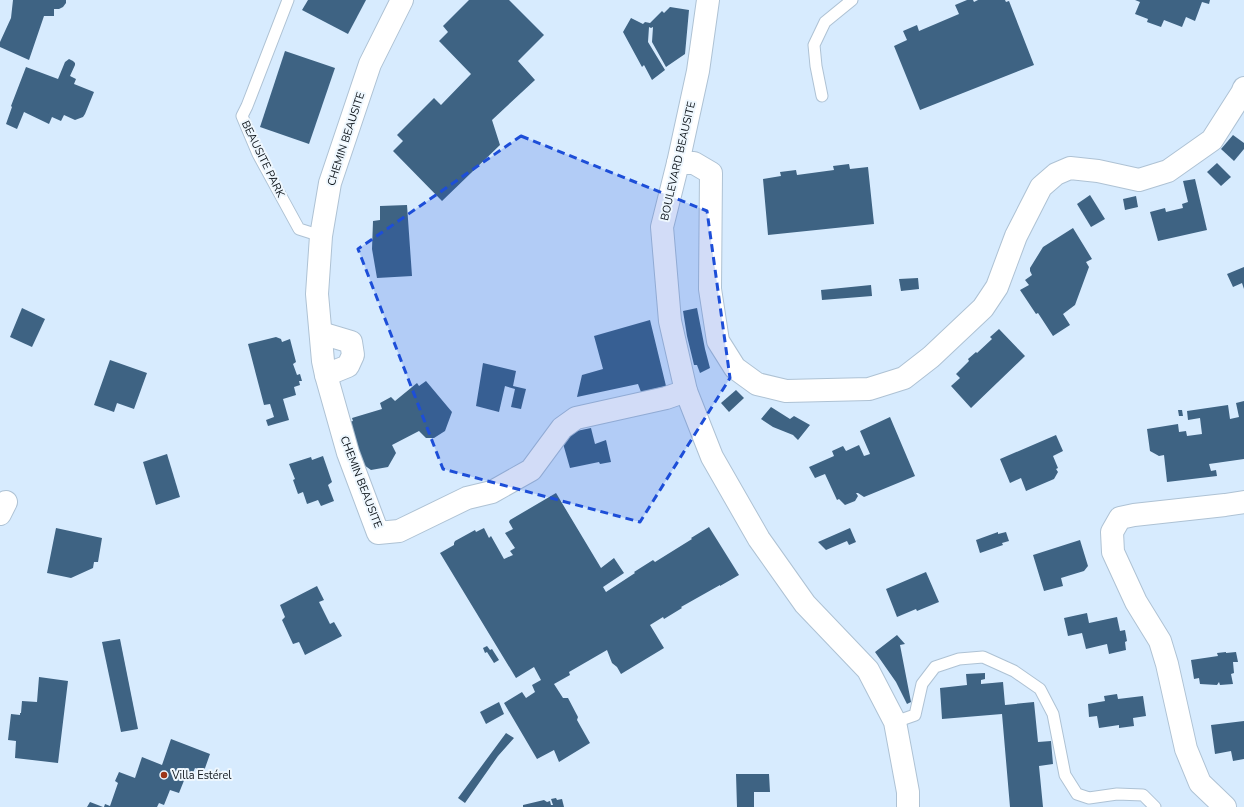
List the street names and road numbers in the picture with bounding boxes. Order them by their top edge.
street label: CHEMIN BEAUSITE [324,90,368,188]
street label: BOULEVARD BEAUSITE [657,100,699,222]
street label: BEAUSITE PARK [238,118,289,201]
street label: CHEMIN BEAUSITE [336,434,386,530]

